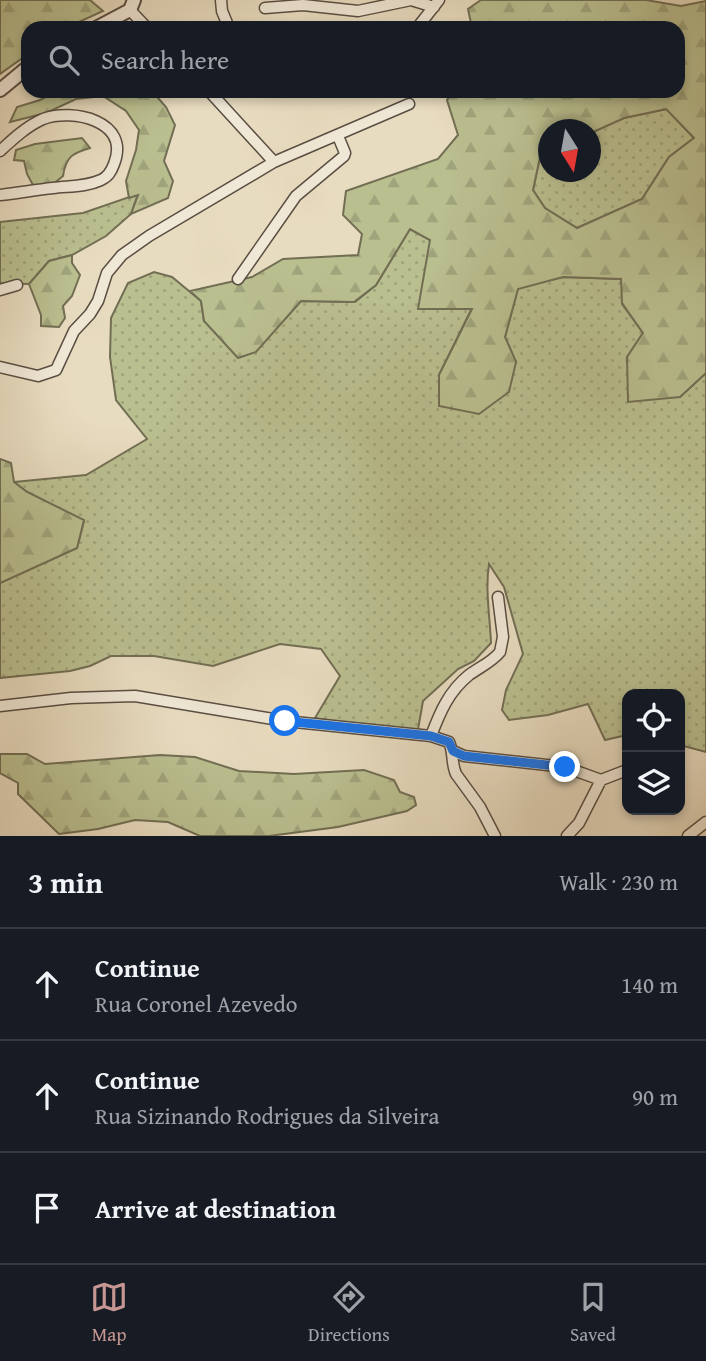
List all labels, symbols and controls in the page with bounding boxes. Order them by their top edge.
search box [21,21,685,98]
text: Search here [101,40,229,79]
icon: search [45,41,83,79]
north arrow [538,119,601,182]
map controls [622,689,685,815]
button: locate [622,689,685,752]
route start [269,705,300,736]
route end [549,751,580,782]
button: layers [622,752,685,815]
text: 3 min [28,860,103,904]
text: Walk · 230 m [559,865,678,898]
text: Continue [95,948,200,987]
icon: ahead [28,965,66,1003]
text: 140 m [621,968,678,1001]
text: Rua Coronel Azevedo [95,987,297,1020]
text: Continue [95,1060,200,1099]
icon: ahead [28,1077,66,1115]
text: 90 m [632,1080,678,1113]
text: Rua Sizinando Rodrigues da Silveira [95,1099,439,1132]
icon: arrive [28,1189,66,1227]
text: Arrive at destination [95,1189,336,1228]
tab: Map [90,1278,128,1348]
tab: Directions [308,1278,390,1348]
tab: Saved [570,1278,616,1348]

